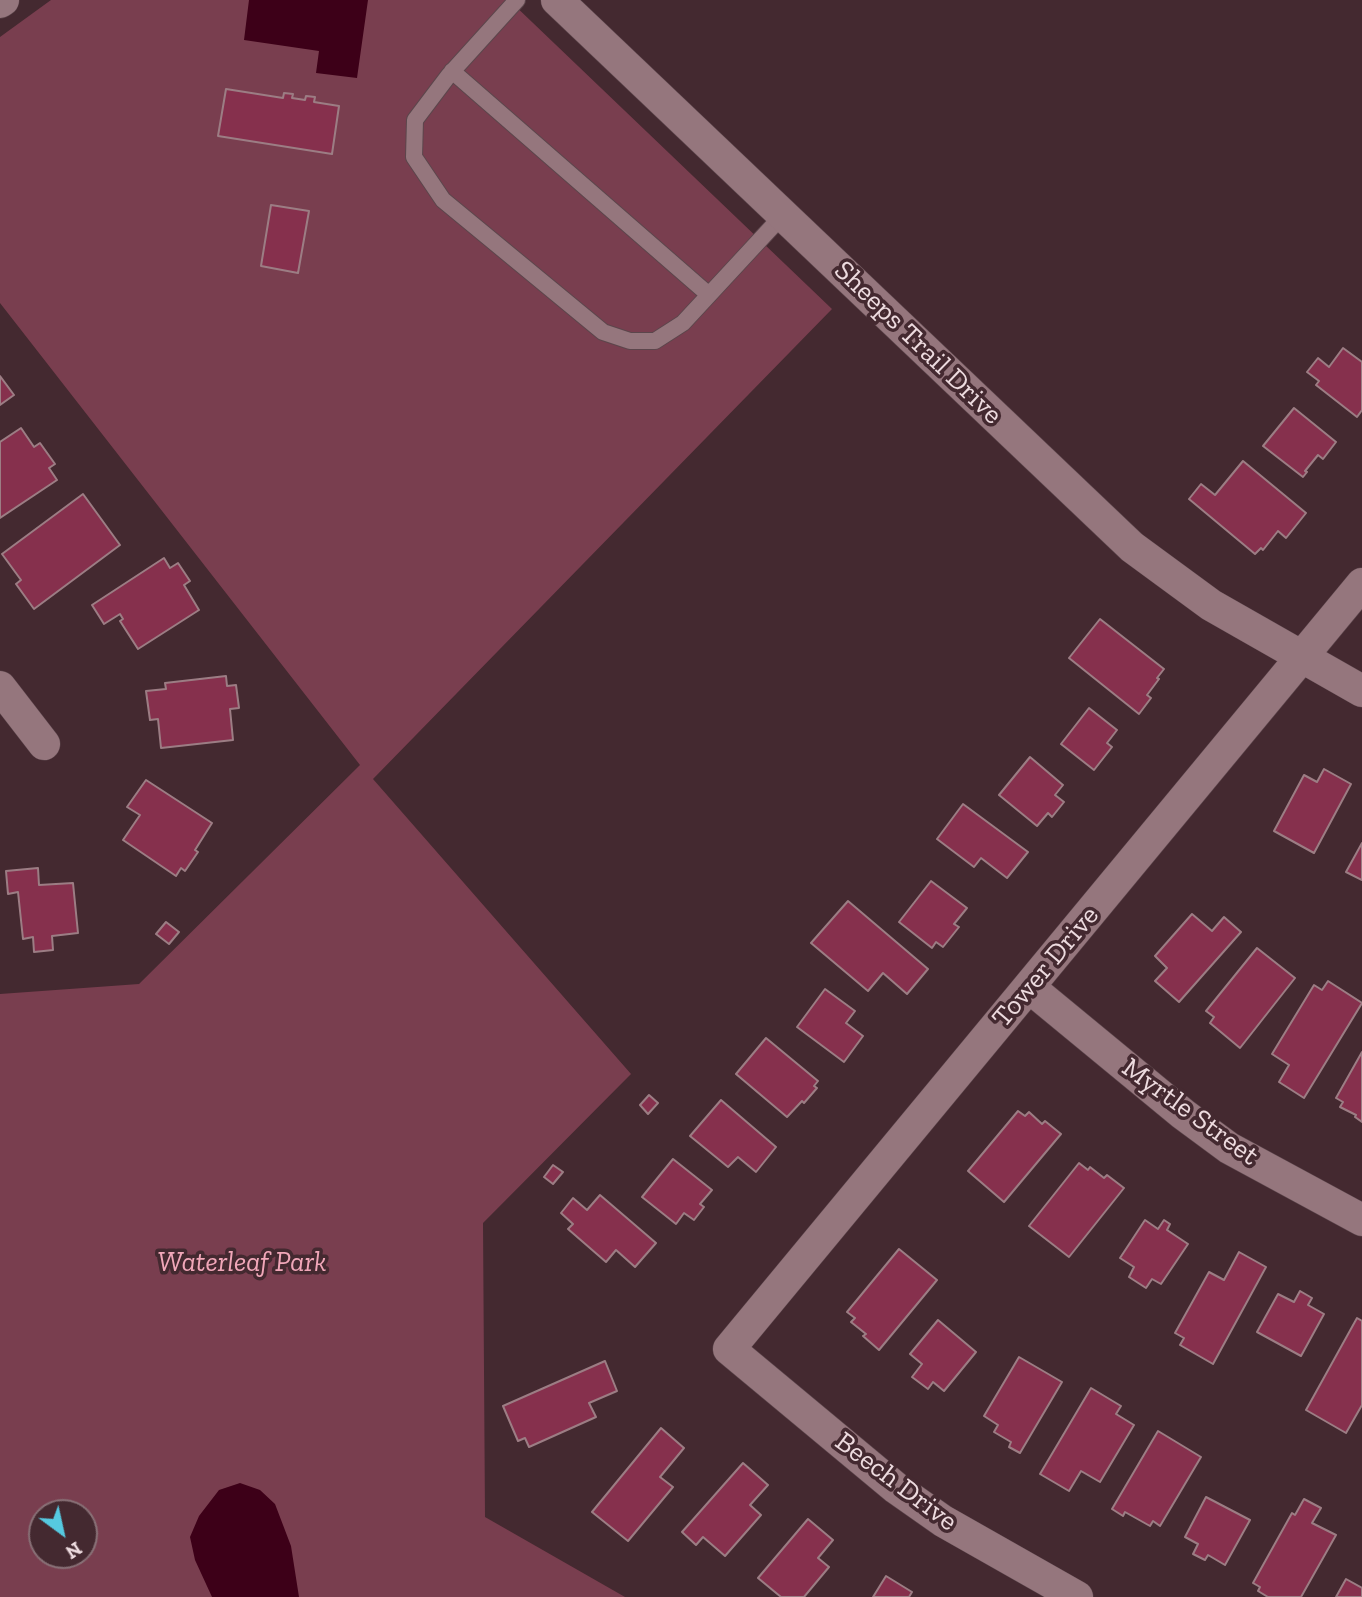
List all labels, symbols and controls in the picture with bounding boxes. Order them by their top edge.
street label: Sheeps Trail Drive [827,254,1009,432]
street label: Tower Drive [986,900,1106,1034]
street label: Myrtle Street [1115,1051,1265,1173]
park label: Waterleaf Park [157,1246,327,1280]
street label: Beech Drive [828,1425,964,1539]
north arrow [28,1499,98,1569]
text: N [61,1537,86,1564]

